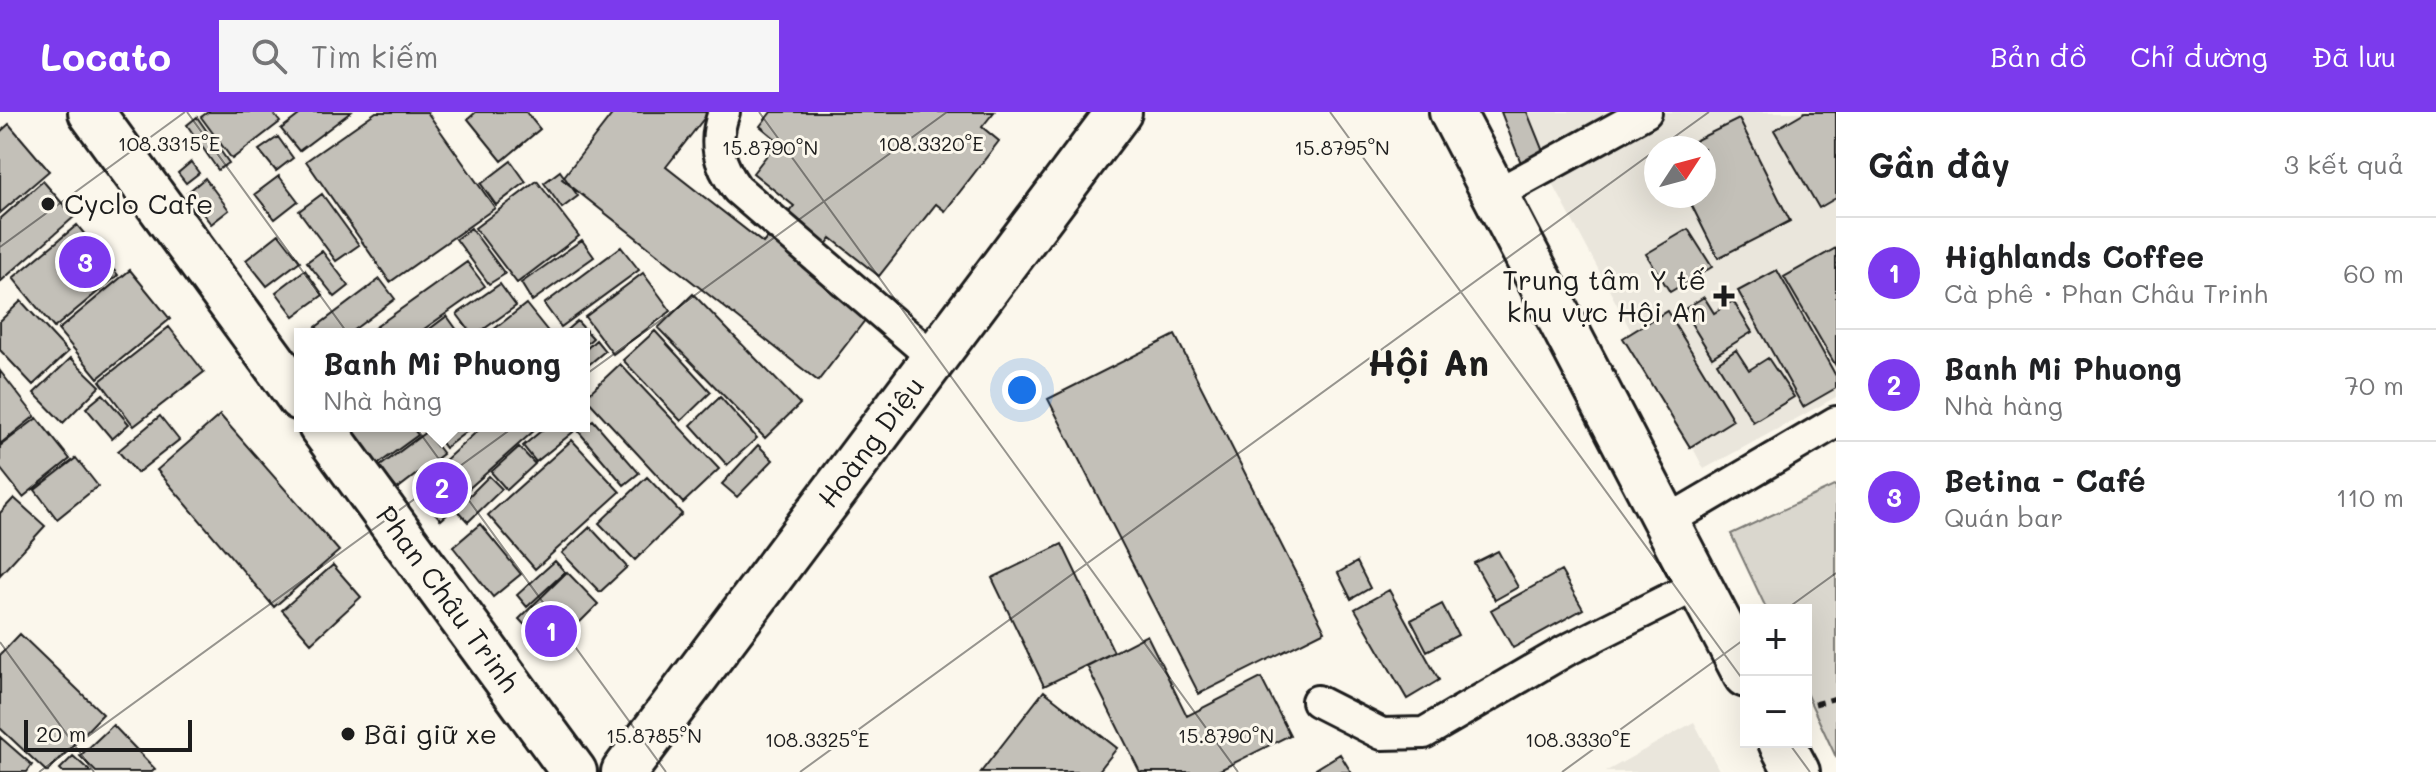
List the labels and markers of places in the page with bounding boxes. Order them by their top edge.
place label: Cyclo Cafe [64,185,213,221]
marker: Cyclo Cafe [39,195,57,213]
pin: 3 [59,232,111,292]
place label: Trung tâm Y tế khu vực Hội An [1502,261,1706,329]
marker: Trung tâm Y tế khu vực Hội An [1713,285,1735,307]
pin: 2 [416,458,468,518]
pin: 1 [525,601,577,661]
place label: Bãi giữ xe [364,715,497,751]
marker: Bãi giữ xe [339,725,357,743]

